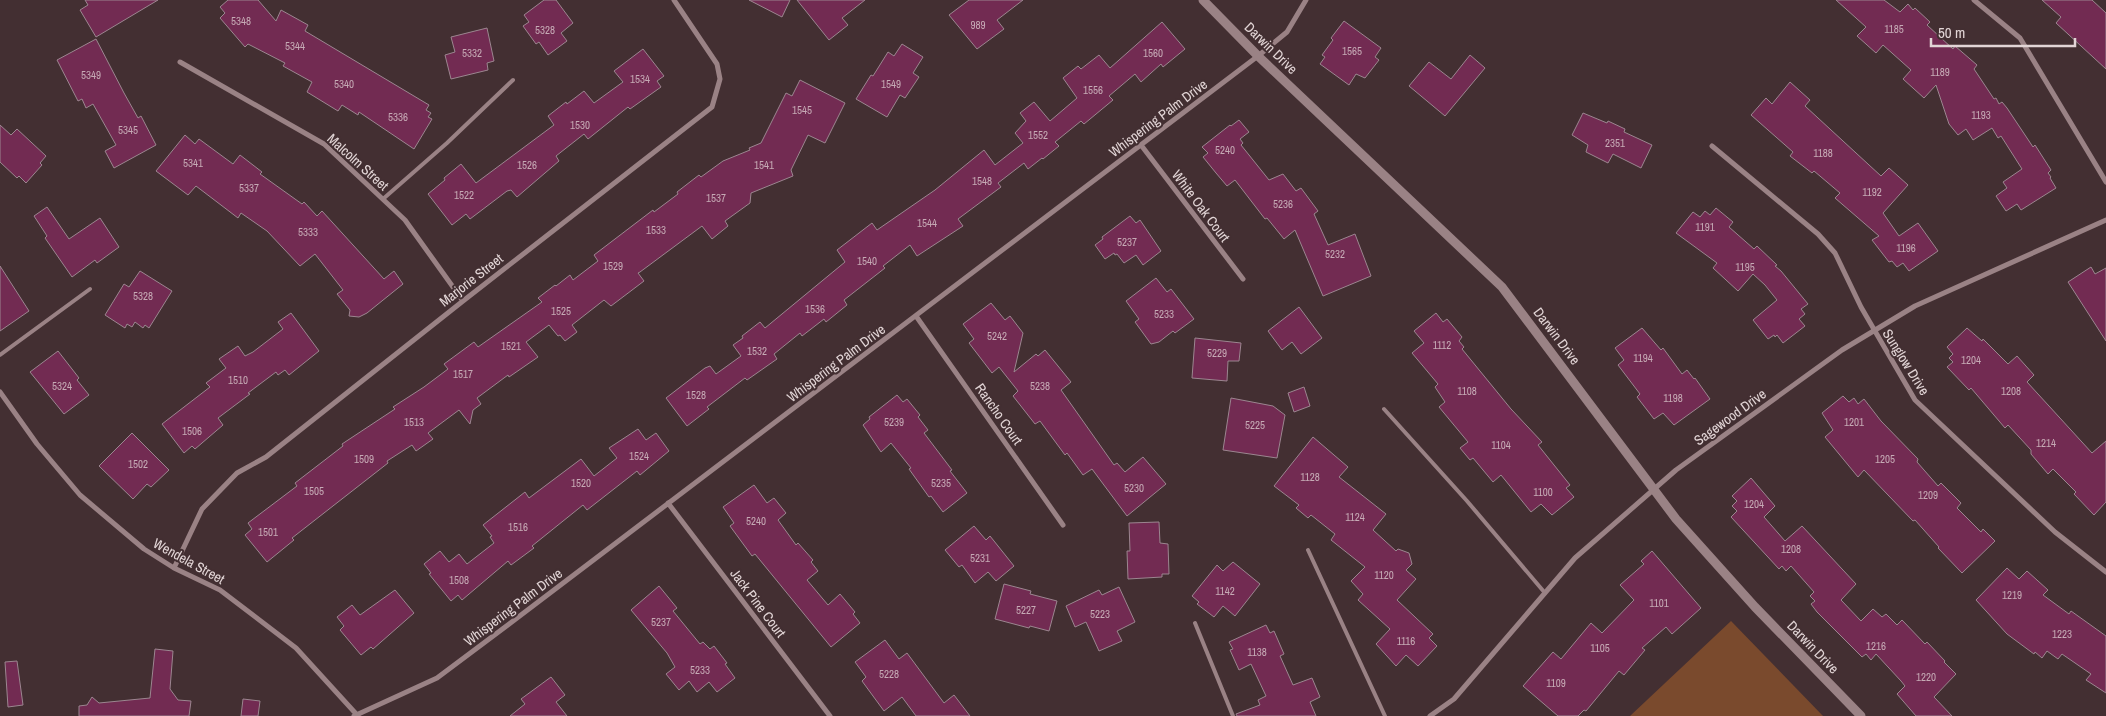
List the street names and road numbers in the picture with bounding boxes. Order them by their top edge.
street label: Darwin Drive [1241,18,1301,78]
street label: Whispering Palm Drive [1105,75,1211,161]
street label: Malcolm Street [324,130,392,194]
street label: White Oak Court [1168,166,1234,246]
street label: Marjorie Street [436,250,506,310]
street label: Darwin Drive [1530,304,1584,368]
street label: Whispering Palm Drive [783,320,889,406]
street label: Sunglow Drive [1879,326,1933,398]
street label: Rancho Court [971,380,1027,448]
street label: Sagewood Drive [1690,385,1770,449]
street label: Wendela Street [150,534,228,588]
street label: Whispering Palm Drive [460,564,566,650]
street label: Jack Pine Court [726,565,790,641]
street label: Darwin Drive [1783,617,1843,677]

